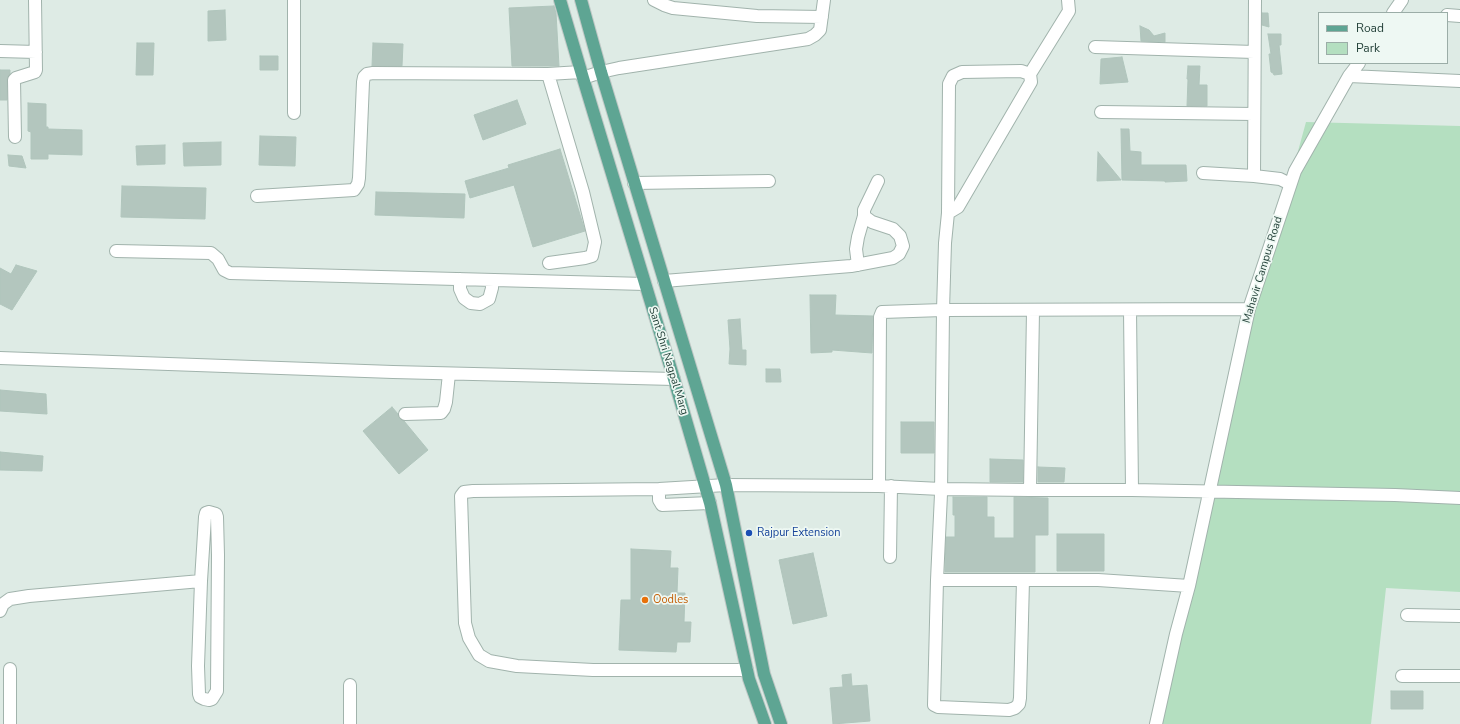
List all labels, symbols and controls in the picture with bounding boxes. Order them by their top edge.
legend [1318,12,1448,64]
text: Road [1356,20,1384,36]
text: Park [1356,40,1380,56]
street label: Mahavir Campus Road [1240,215,1286,325]
street label: Sant Shri Nagpal Marg [645,305,691,417]
place label: Rajpur Extension [757,526,840,540]
marker: Rajpur Extension [744,528,754,538]
place label: Oodles [653,593,688,607]
marker: Oodles [640,595,650,605]

